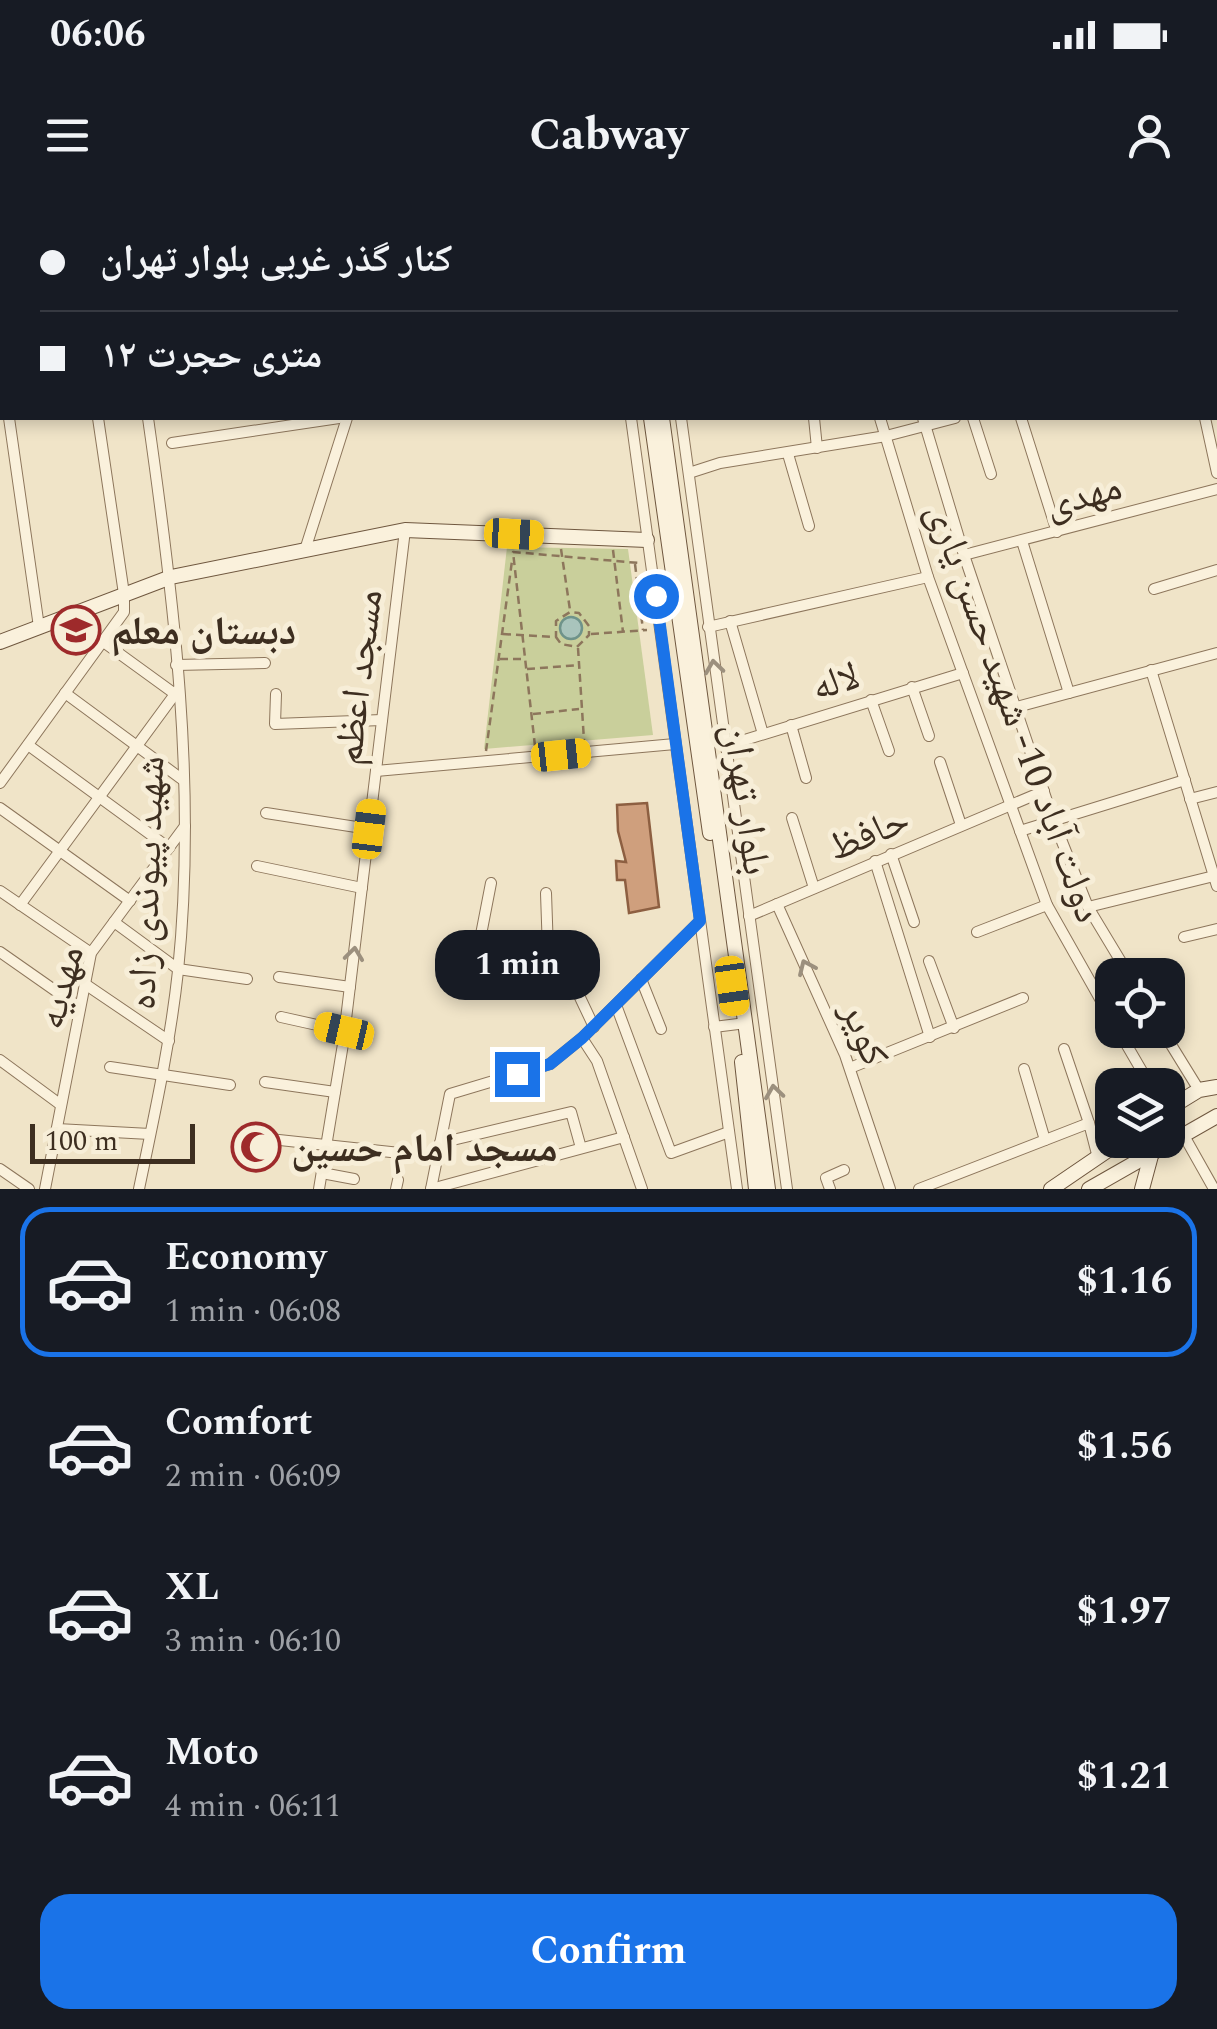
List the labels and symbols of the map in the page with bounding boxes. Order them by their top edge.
street label: مهدی [1038,457,1129,536]
street label: دولت آباد 10- شهید حسن یاری [909,494,1118,931]
car [483,517,545,551]
route start [634,574,679,619]
street label: مسجد اعظم [318,586,401,769]
place label: دبستان معلم [111,602,296,663]
school or university icon: دبستان معلم [50,604,102,656]
street label: لاله [804,646,867,718]
one-way arrow [704,658,725,675]
street label: بلوار تهران [705,720,786,879]
car [530,737,592,773]
street label: شهید پیوندی زاده [113,755,182,1011]
street label: حافظ [819,790,919,879]
car [350,797,388,861]
callout: 1 min [434,929,600,999]
street label: مهدیه [21,939,102,1036]
one-way arrow [343,946,364,962]
car [713,954,751,1018]
one-way arrow [798,959,818,977]
street label: کویر [823,991,904,1076]
car [311,1010,377,1052]
route end [495,1052,540,1097]
one-way arrow [764,1084,785,1101]
scale bar [30,1119,195,1164]
place label: مسجد امام حسین [291,1119,558,1180]
mosque icon: مسجد امام حسین [230,1121,282,1173]

